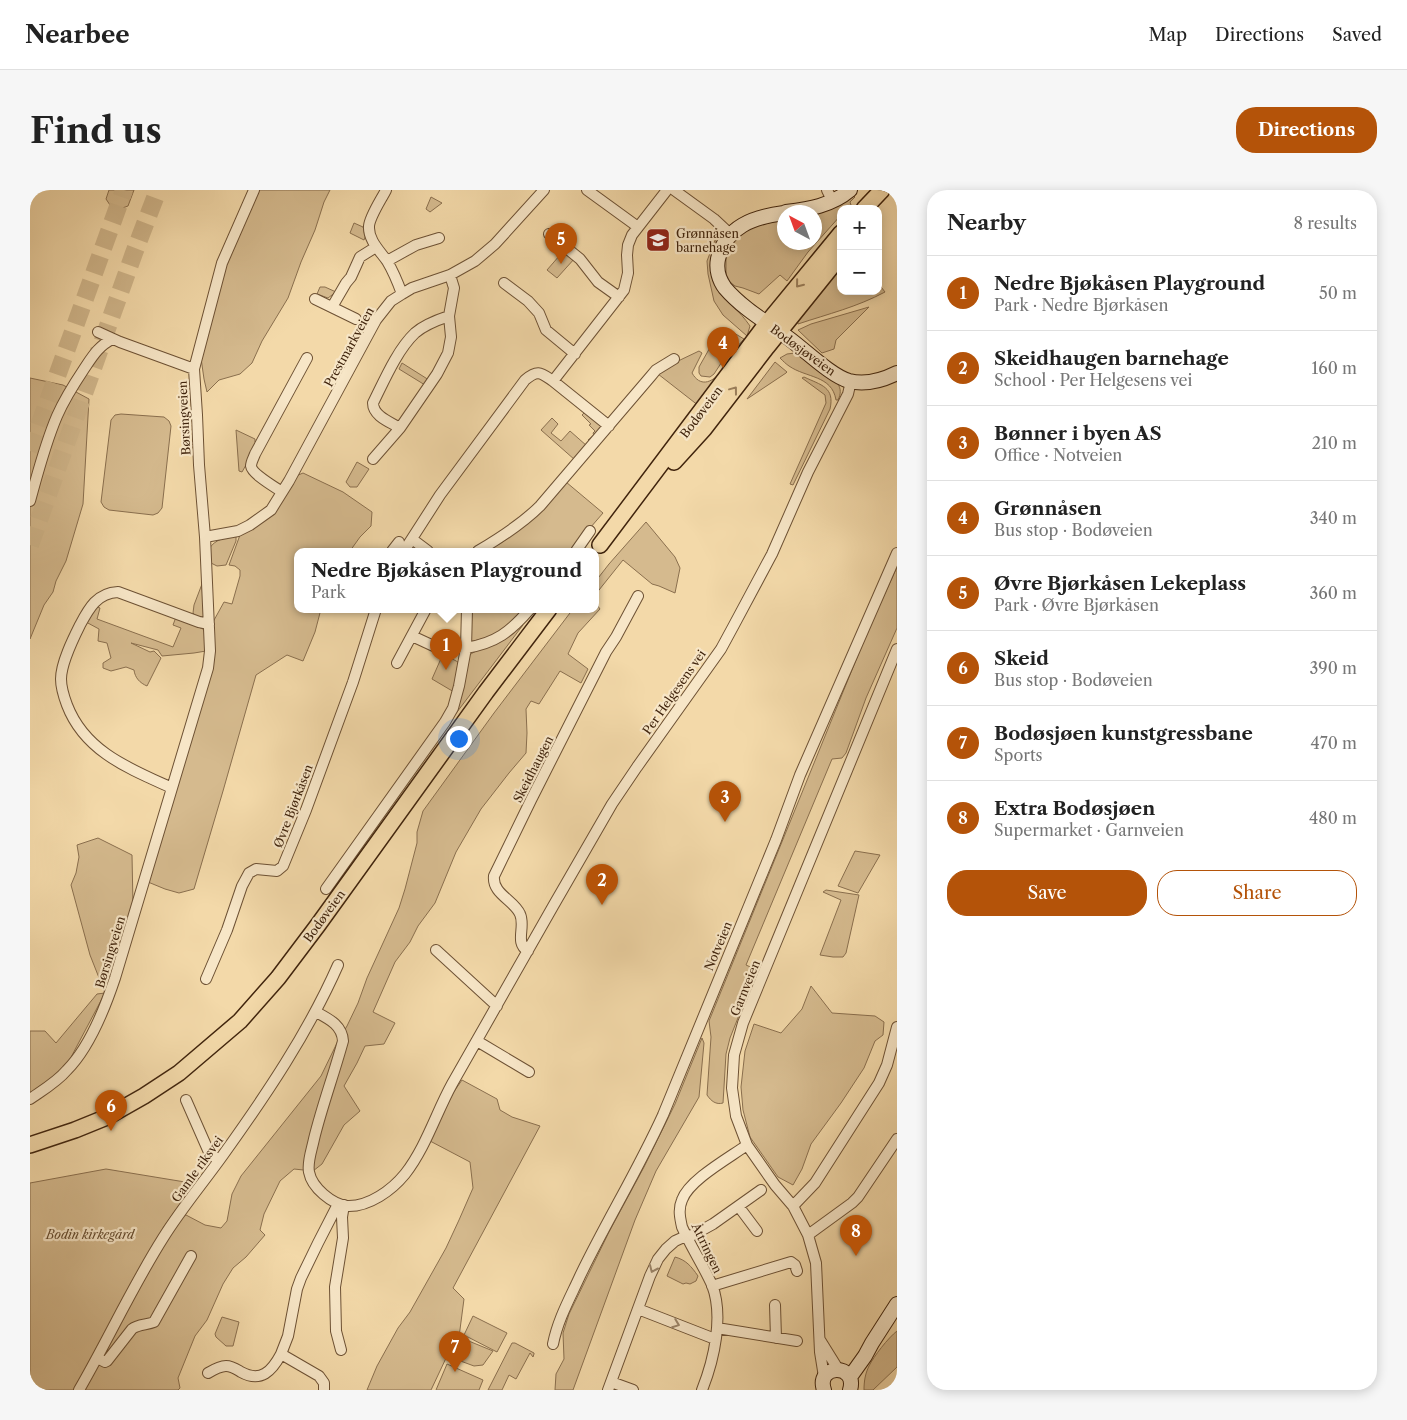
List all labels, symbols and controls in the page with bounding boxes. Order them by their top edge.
text: Nearbee [25,20,130,49]
text: Map [1148,24,1187,46]
text: Directions [1215,24,1304,46]
text: Saved [1332,24,1382,46]
button: Directions [1236,107,1377,153]
text: Find us [30,109,162,152]
north arrow [777,205,822,250]
map controls [837,205,882,295]
button: + [837,205,882,250]
text: Nearby [947,210,1026,235]
text: 8 results [1294,213,1357,233]
pin: 5 [545,223,577,264]
place label: Grønnåsen barnehage [676,226,739,255]
school or university icon: Grønnåsen barnehage [645,227,671,253]
button: − [837,250,882,295]
text: Nedre Bjøkåsen Playground [994,272,1265,295]
one-way arrow [795,278,804,287]
text: 1 [959,283,967,303]
text: 50 m [1319,283,1357,303]
text: Park · Nedre Bjørkåsen [994,295,1168,315]
street label: Prestmarkveien [321,304,377,390]
street label: Bodøsjøveien [767,321,839,379]
pin: 4 [707,327,739,368]
text: Skeidhaugen barnehage [994,347,1229,370]
text: 2 [958,358,968,378]
text: 160 m [1312,358,1357,378]
text: School · Per Helgesens vei [994,370,1192,390]
street label: Børsingveien [175,380,193,456]
street label: Bodøveien [677,383,726,441]
one-way arrow [728,386,737,396]
text: Bønner i byen AS [994,422,1162,445]
text: 3 [958,433,968,453]
text: 210 m [1312,433,1357,453]
text: Office · Notveien [994,445,1122,465]
text: Grønnåsen [994,497,1102,520]
text: 4 [958,508,968,528]
text: 340 m [1310,508,1357,528]
text: Bus stop · Bodøveien [994,520,1153,540]
popup [294,548,599,613]
text: Nedre Bjøkåsen Playground [311,559,582,582]
text: Øvre Bjørkåsen Lekeplass [994,572,1246,595]
text: Park [311,582,346,602]
text: 5 [959,583,967,603]
text: 360 m [1310,583,1357,603]
text: Park · Øvre Bjørkåsen [994,595,1159,615]
pin: 1 [430,629,462,670]
street label: Per Helgesens vei [639,647,709,737]
text: Skeid [994,647,1049,670]
text: 6 [958,658,968,678]
text: 390 m [1310,658,1357,678]
text: Bus stop · Bodøveien [994,670,1153,690]
text: Bodøsjøen kunstgressbane [994,722,1253,745]
your location [446,726,472,752]
street label: Skeidhaugen [510,733,556,805]
text: 7 [959,733,967,753]
text: 470 m [1311,733,1357,753]
text: Sports [994,745,1043,765]
street label: Øvre Bjørkåsen [270,762,316,850]
pin: 3 [709,781,741,822]
text: Extra Bodøsjøen [994,797,1155,820]
text: 8 [958,808,968,828]
text: 480 m [1309,808,1357,828]
text: Supermarket · Garnveien [994,820,1184,840]
pin: 2 [586,864,618,905]
button: Save [947,870,1147,916]
button: Share [1157,870,1357,916]
street label: Bodøveien [300,887,348,945]
street label: Børsingveien [92,914,128,990]
street label: Notveien [701,919,735,973]
street label: Garnveien [727,957,763,1018]
pin: 6 [95,1090,127,1131]
street label: Gamle riksvei [168,1133,226,1205]
pin: 8 [840,1215,872,1256]
street label: Åttringen [688,1219,727,1276]
park label: Bodin kirkegård [45,1227,136,1242]
one-way arrow [649,1264,660,1273]
one-way arrow [672,1318,680,1328]
pin: 7 [439,1331,471,1372]

